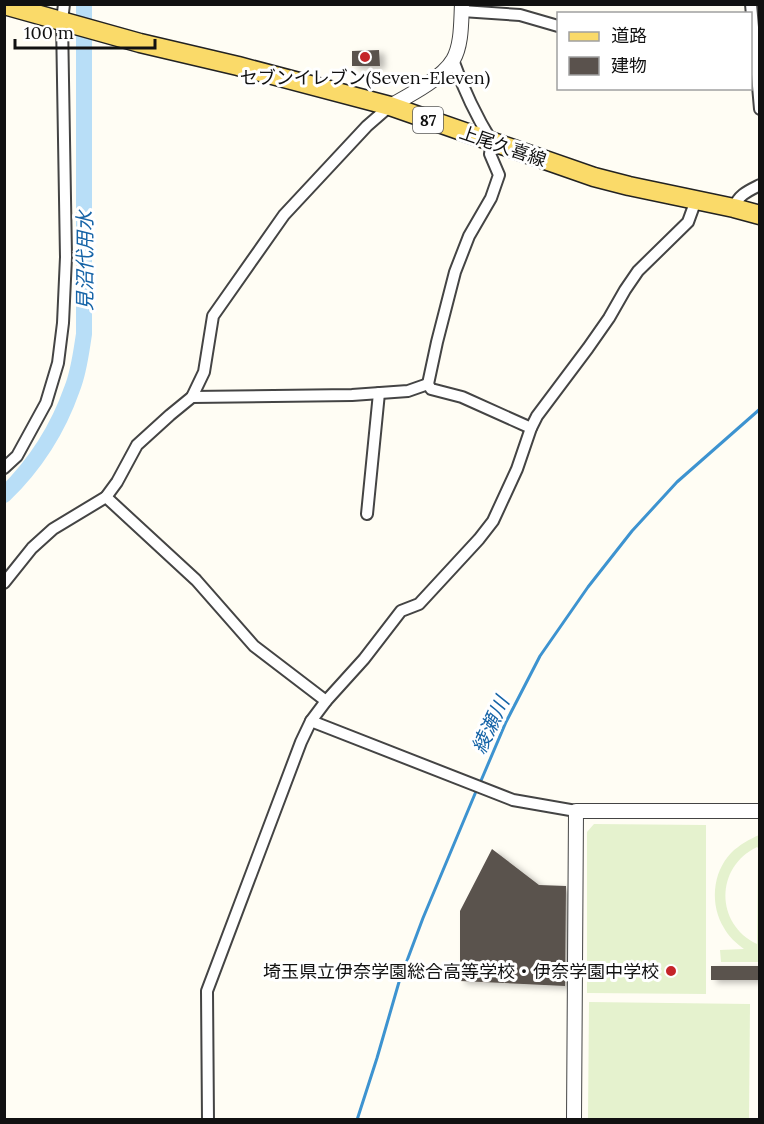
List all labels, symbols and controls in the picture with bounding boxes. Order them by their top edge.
scale bar [15,12,154,50]
legend [557,12,752,90]
text: 100 m [24,21,74,44]
text: 道路 [611,24,647,47]
marker: セブンイレブン(Seven-Eleven) [358,50,372,64]
text: 建物 [611,54,647,77]
place label: セブンイレブン(Seven-Eleven) [240,66,490,89]
road number: 87 [413,107,443,133]
street label: 上尾久喜線 [457,120,549,172]
water label: 見沼代用水 [72,209,97,311]
water label: 綾瀬川 [466,691,515,757]
place label: 埼玉県立伊奈学園総合高等学校・伊奈学園中学校 [263,960,659,983]
marker: 埼玉県立伊奈学園総合高等学校・伊奈学園中学校 [664,964,678,978]

